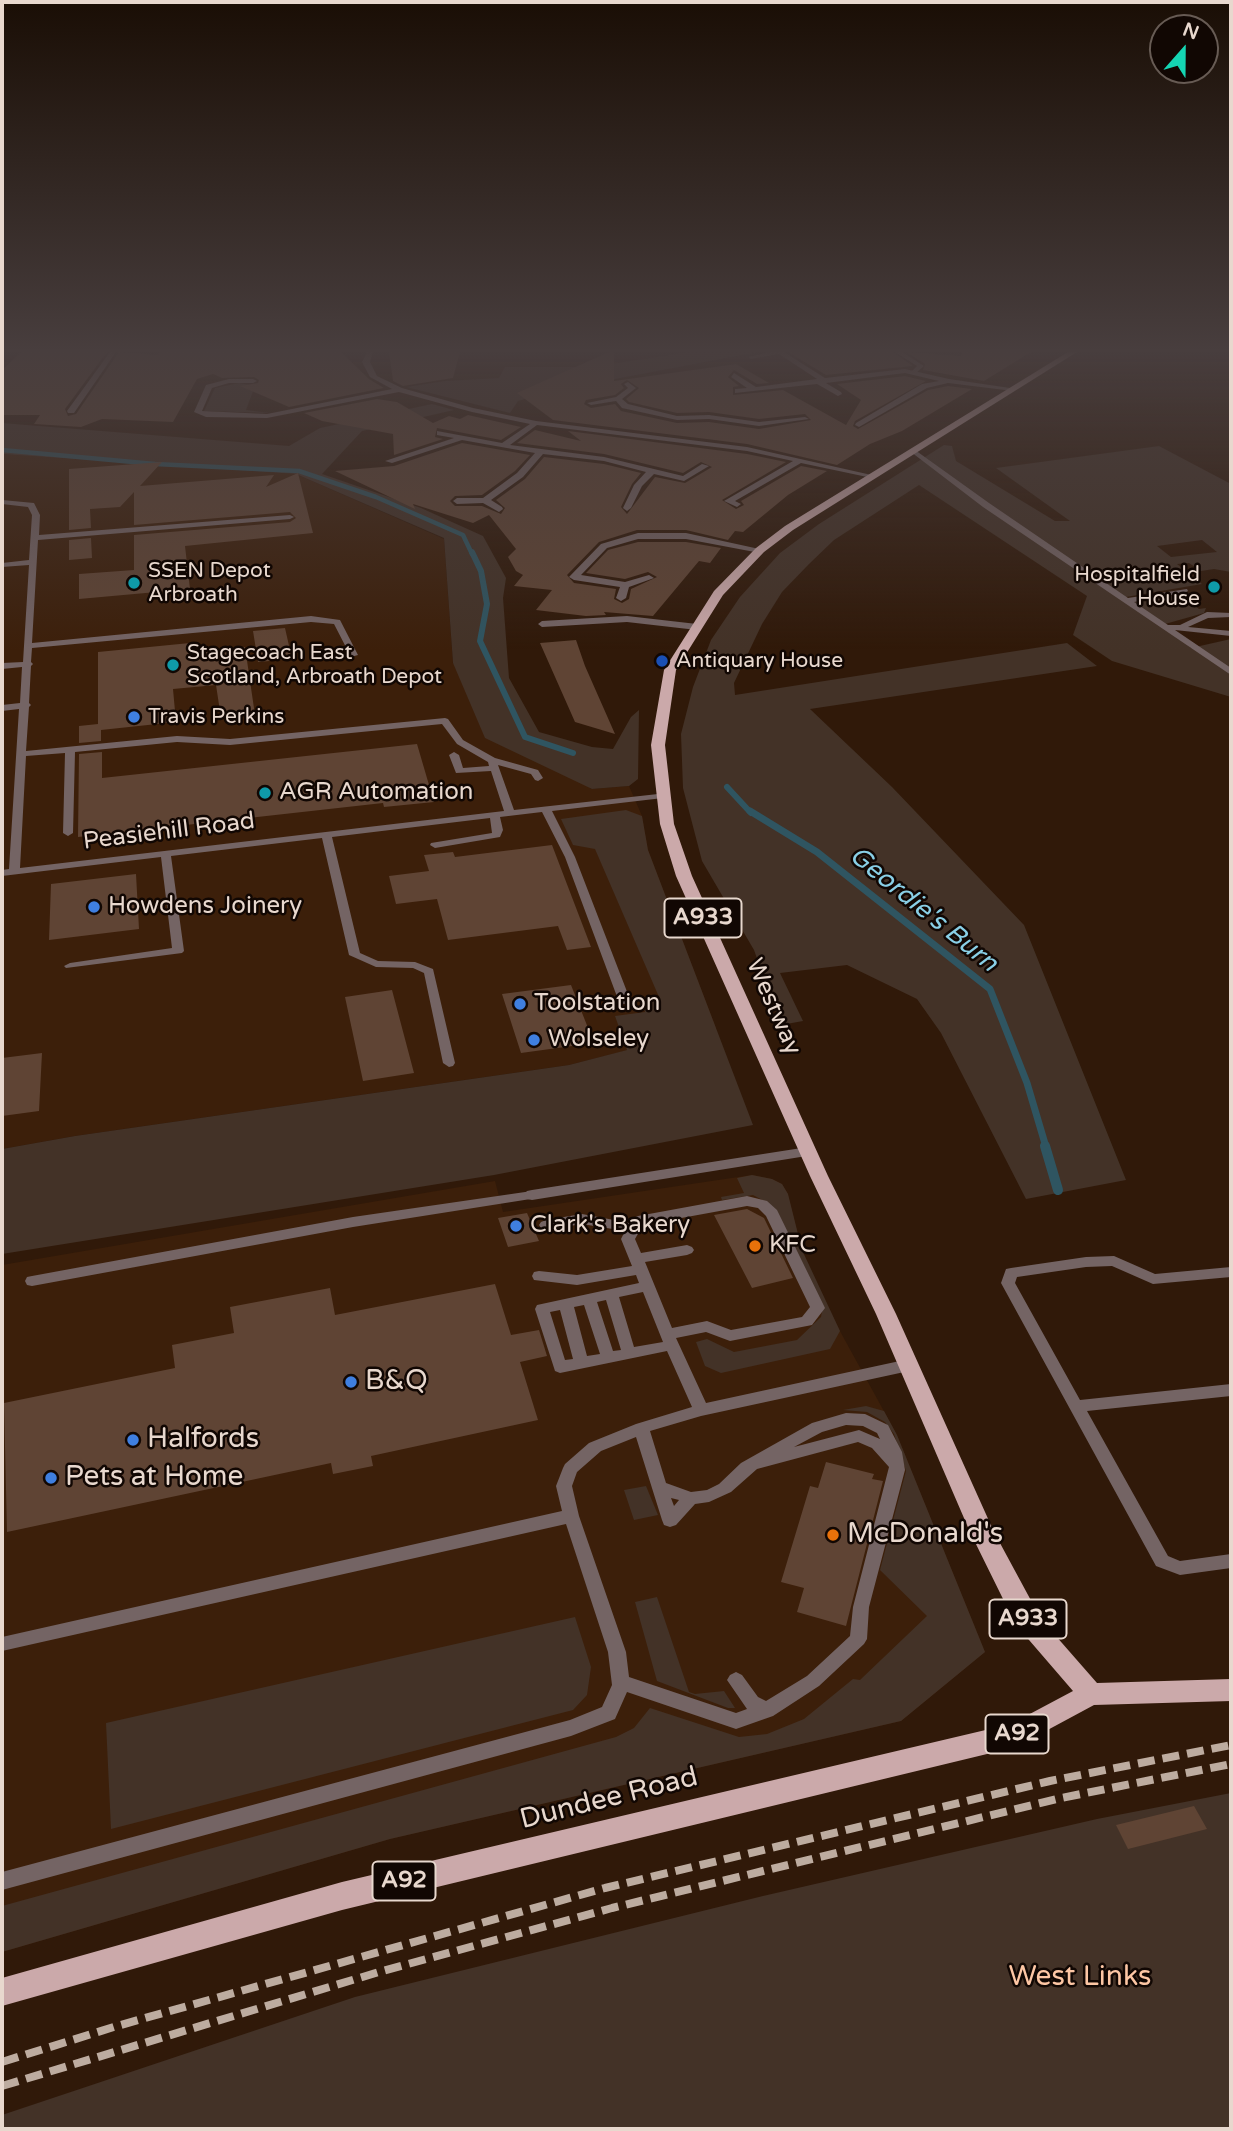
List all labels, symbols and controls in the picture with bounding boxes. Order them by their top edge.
north arrow [1149,14,1219,84]
text: N [1180,18,1202,44]
place label: SSEN Depot Arbroath [148,558,271,608]
place label: Hospitalfield House [1074,562,1200,612]
marker: SSEN Depot Arbroath [126,575,142,591]
marker: Hospitalfield House [1206,579,1222,595]
place label: Stagecoach East Scotland, Arbroath Depot [187,640,442,690]
place label: Antiquary House [676,648,843,674]
marker: Antiquary House [654,653,670,669]
marker: Stagecoach East Scotland, Arbroath Depot [165,657,181,673]
place label: Travis Perkins [148,704,284,730]
marker: Travis Perkins [126,709,142,725]
place label: AGR Automation [279,779,473,807]
marker: AGR Automation [257,785,273,801]
street label: Peasiehill Road [81,807,257,857]
water label: Geordie's Burn [843,841,1003,979]
place label: Howdens Joinery [108,893,302,921]
road number: A933 [664,898,742,937]
marker: Howdens Joinery [86,899,102,915]
street label: Westway [739,954,807,1060]
place label: Toolstation [534,990,660,1018]
marker: Toolstation [512,996,528,1012]
place label: Wolseley [548,1026,649,1054]
marker: Wolseley [526,1032,542,1048]
place label: Clark's Bakery [530,1212,690,1240]
marker: Clark's Bakery [508,1218,524,1234]
place label: KFC [769,1232,816,1260]
marker: KFC [747,1238,763,1254]
place label: B&Q [365,1365,428,1399]
marker: B&Q [343,1374,359,1390]
place label: Halfords [147,1423,259,1457]
marker: Halfords [125,1432,141,1448]
place label: Pets at Home [65,1461,243,1495]
marker: Pets at Home [43,1470,59,1486]
place label: McDonald's [847,1518,1003,1552]
marker: McDonald's [825,1527,841,1543]
road number: A933 [990,1600,1066,1638]
road number: A92 [986,1714,1048,1754]
street label: Dundee Road [517,1761,701,1837]
road number: A92 [372,1862,436,1900]
park label: West Links [1009,1961,1151,1995]

